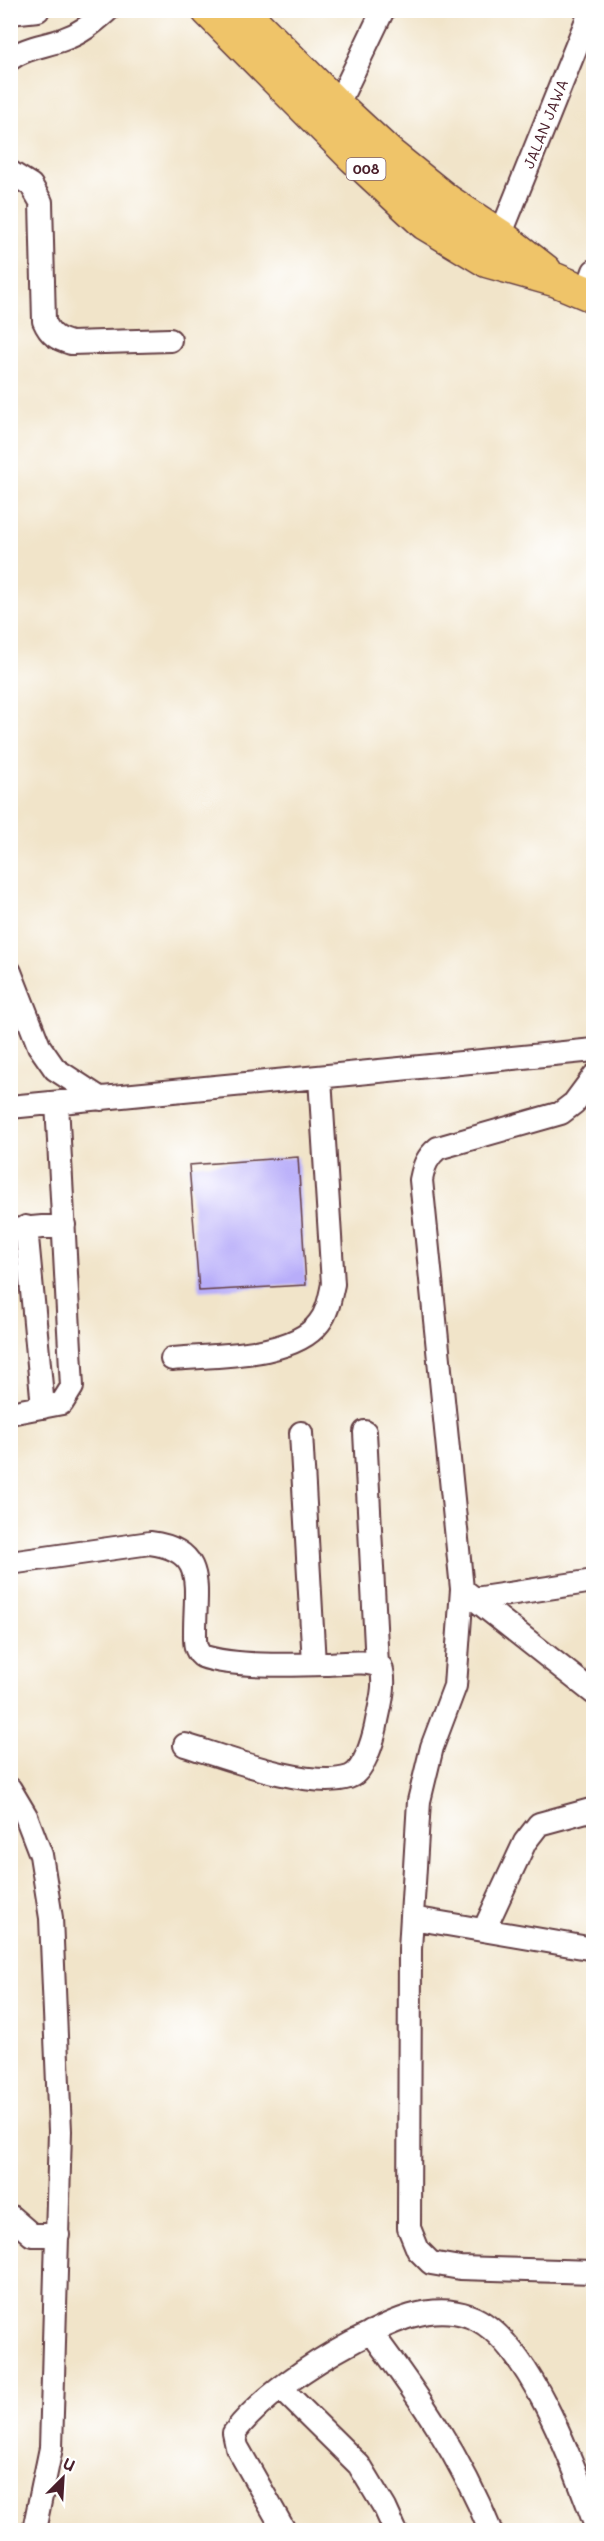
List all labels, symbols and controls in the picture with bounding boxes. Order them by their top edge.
street label: JALAN JAWA [518,76,572,171]
road number: 008 [346,158,386,180]
north arrow [33,2448,93,2508]
text: U [60,2452,79,2476]

